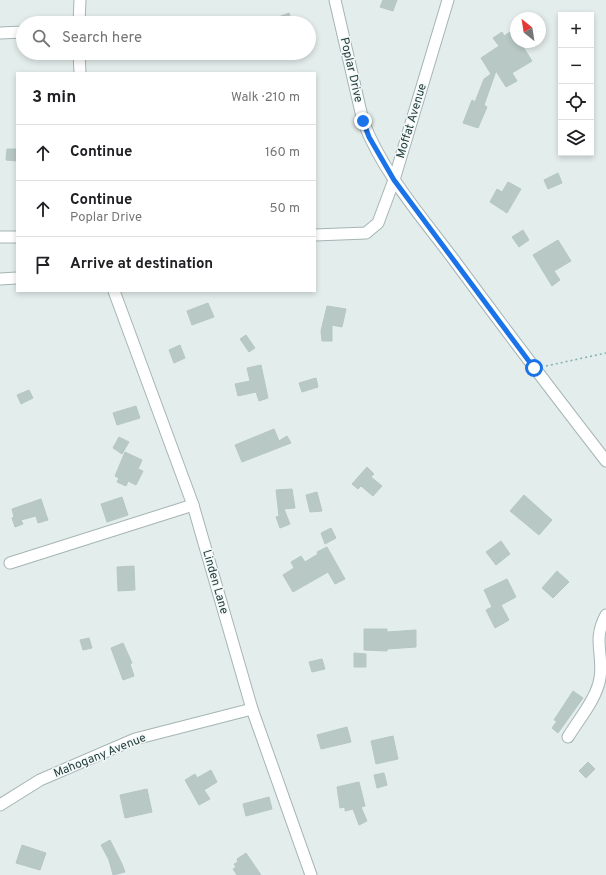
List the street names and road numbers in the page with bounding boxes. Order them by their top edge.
street label: Poplar Drive [336,36,366,104]
street label: Moffat Avenue [393,82,431,160]
street label: Linden Lane [198,548,232,616]
street label: Mahogany Avenue [51,730,149,782]

